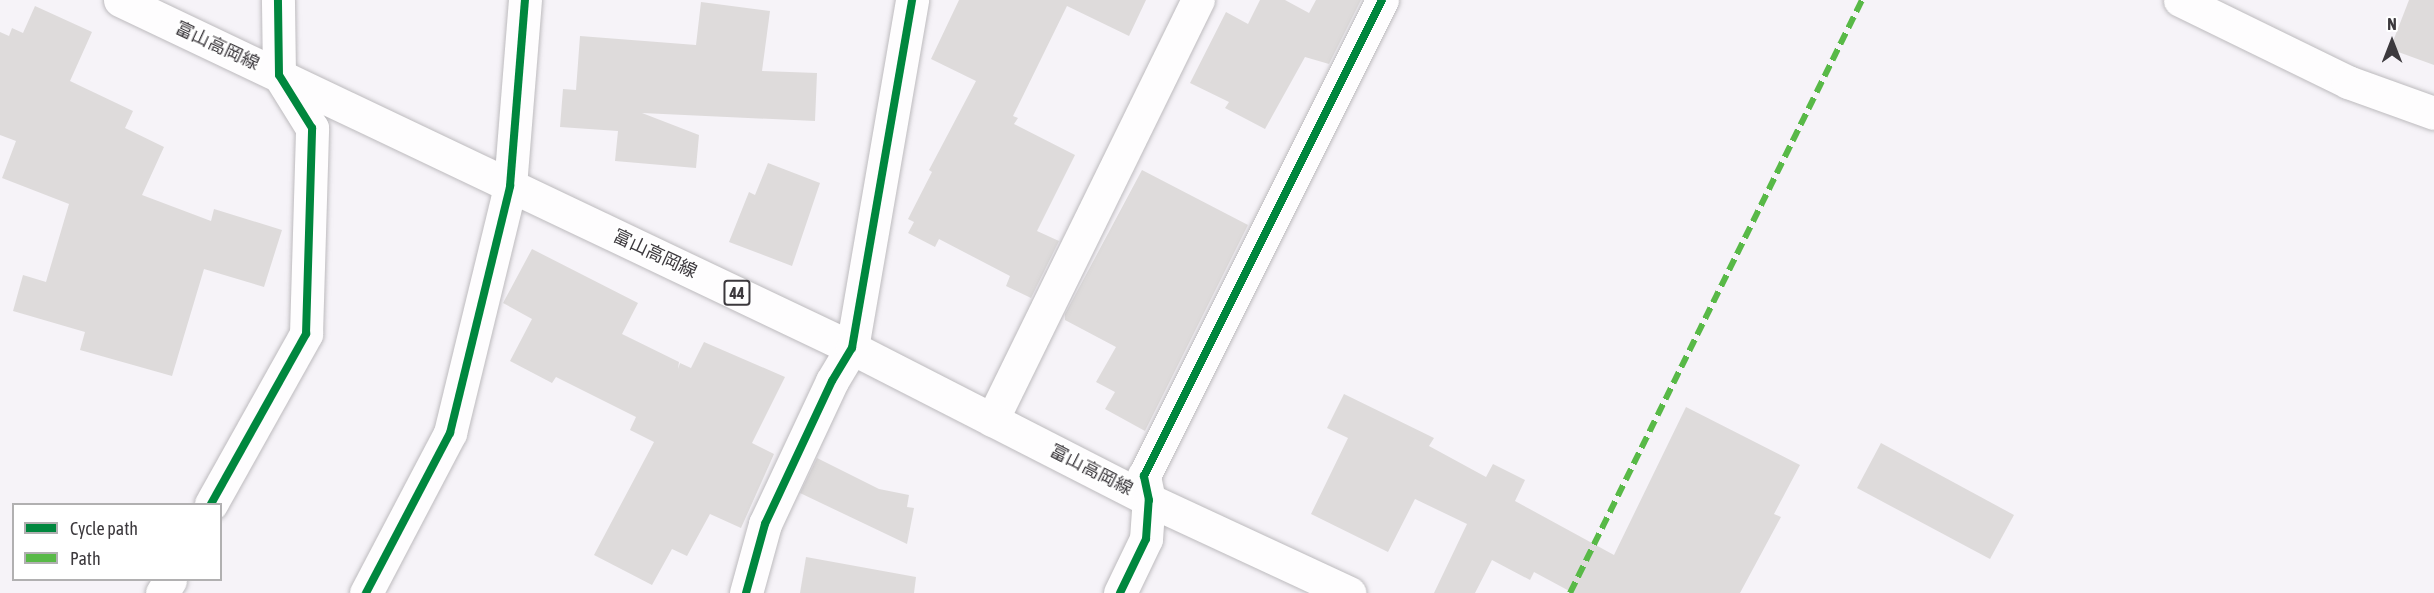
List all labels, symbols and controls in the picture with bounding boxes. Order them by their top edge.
north arrow [2362,12,2422,72]
text: N [2387,15,2397,33]
street label: 富山高岡線 [172,17,262,75]
street label: 富山高岡線 [610,225,700,283]
road number: 44 [722,280,752,306]
street label: 富山高岡線 [1046,440,1136,500]
legend [12,503,222,581]
text: Cycle path [70,518,138,539]
text: Path [70,548,101,569]

